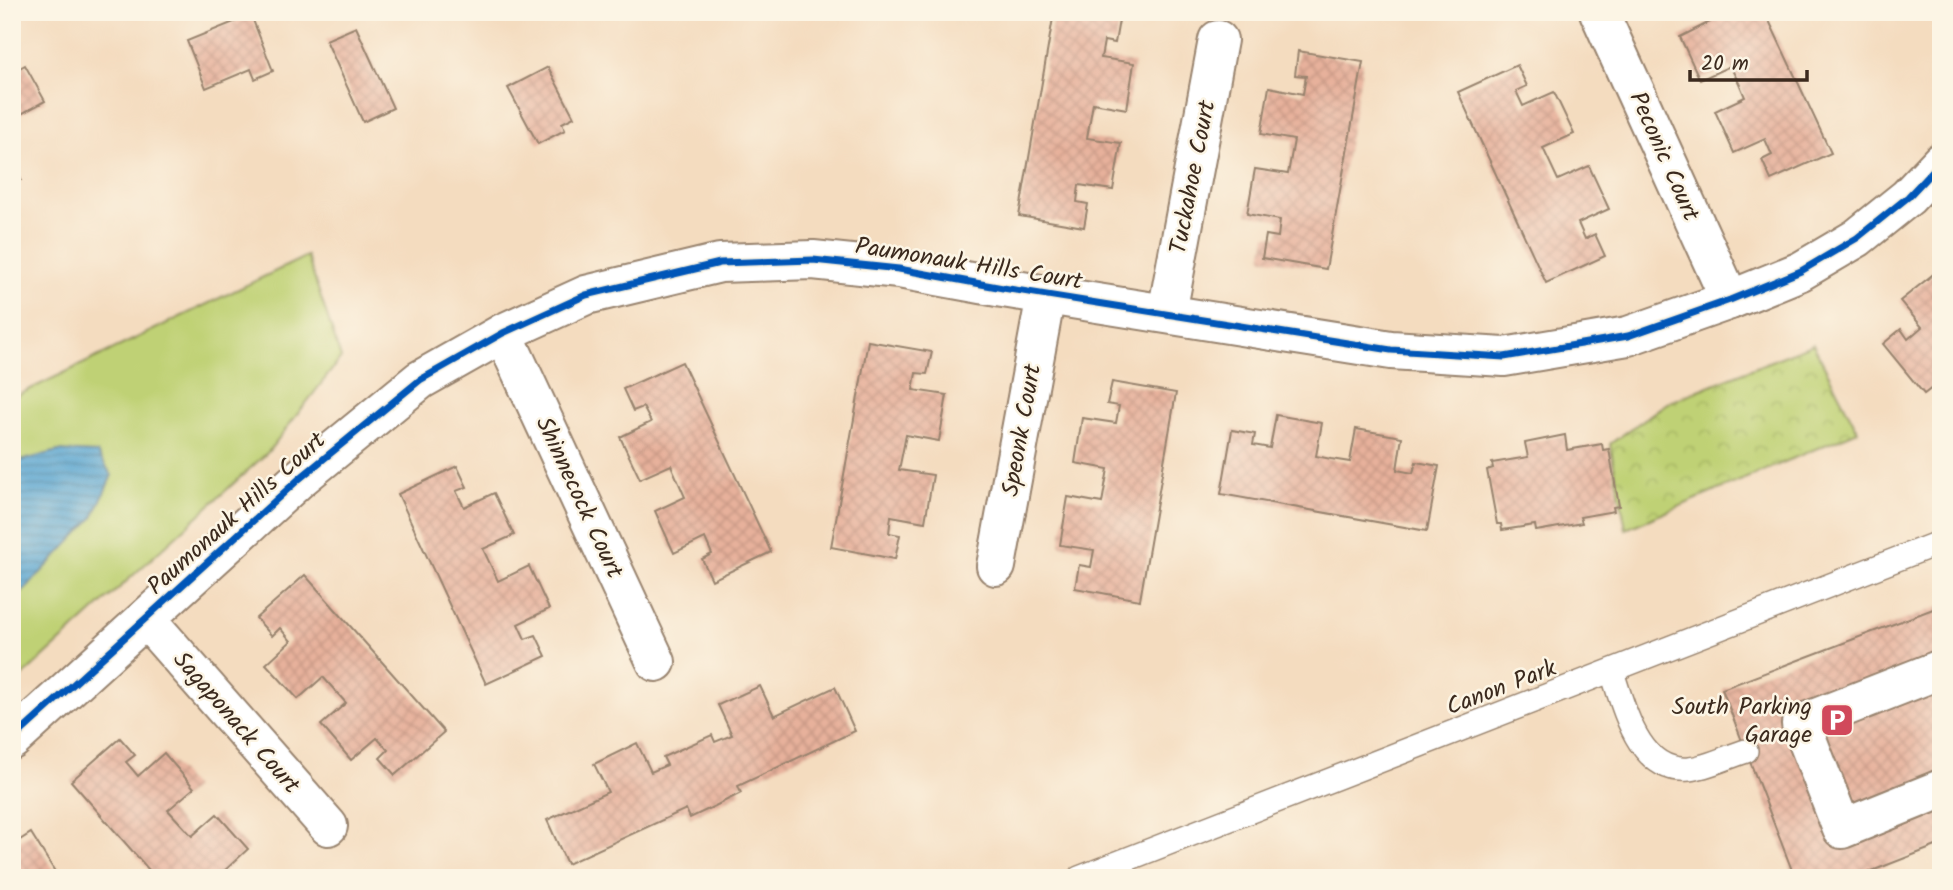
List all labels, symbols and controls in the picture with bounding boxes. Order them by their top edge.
scale bar [1690,38,1808,82]
text: 20 m [1701,48,1749,81]
street label: Peconic Court [1618,86,1710,228]
street label: Tuckahoe Court [1159,96,1228,257]
street label: Paumonauk Hills Court [852,227,1086,302]
street label: Speonk Court [992,360,1053,499]
street label: Shinnecock Court [524,410,634,586]
street label: Paumonauk Hills Court [139,422,336,605]
street label: Sagaponack Court [163,643,310,804]
street label: Canon Park [1441,649,1563,727]
place label: South Parking Garage [1672,688,1812,755]
parking icon: South Parking Garage [1818,701,1856,739]

